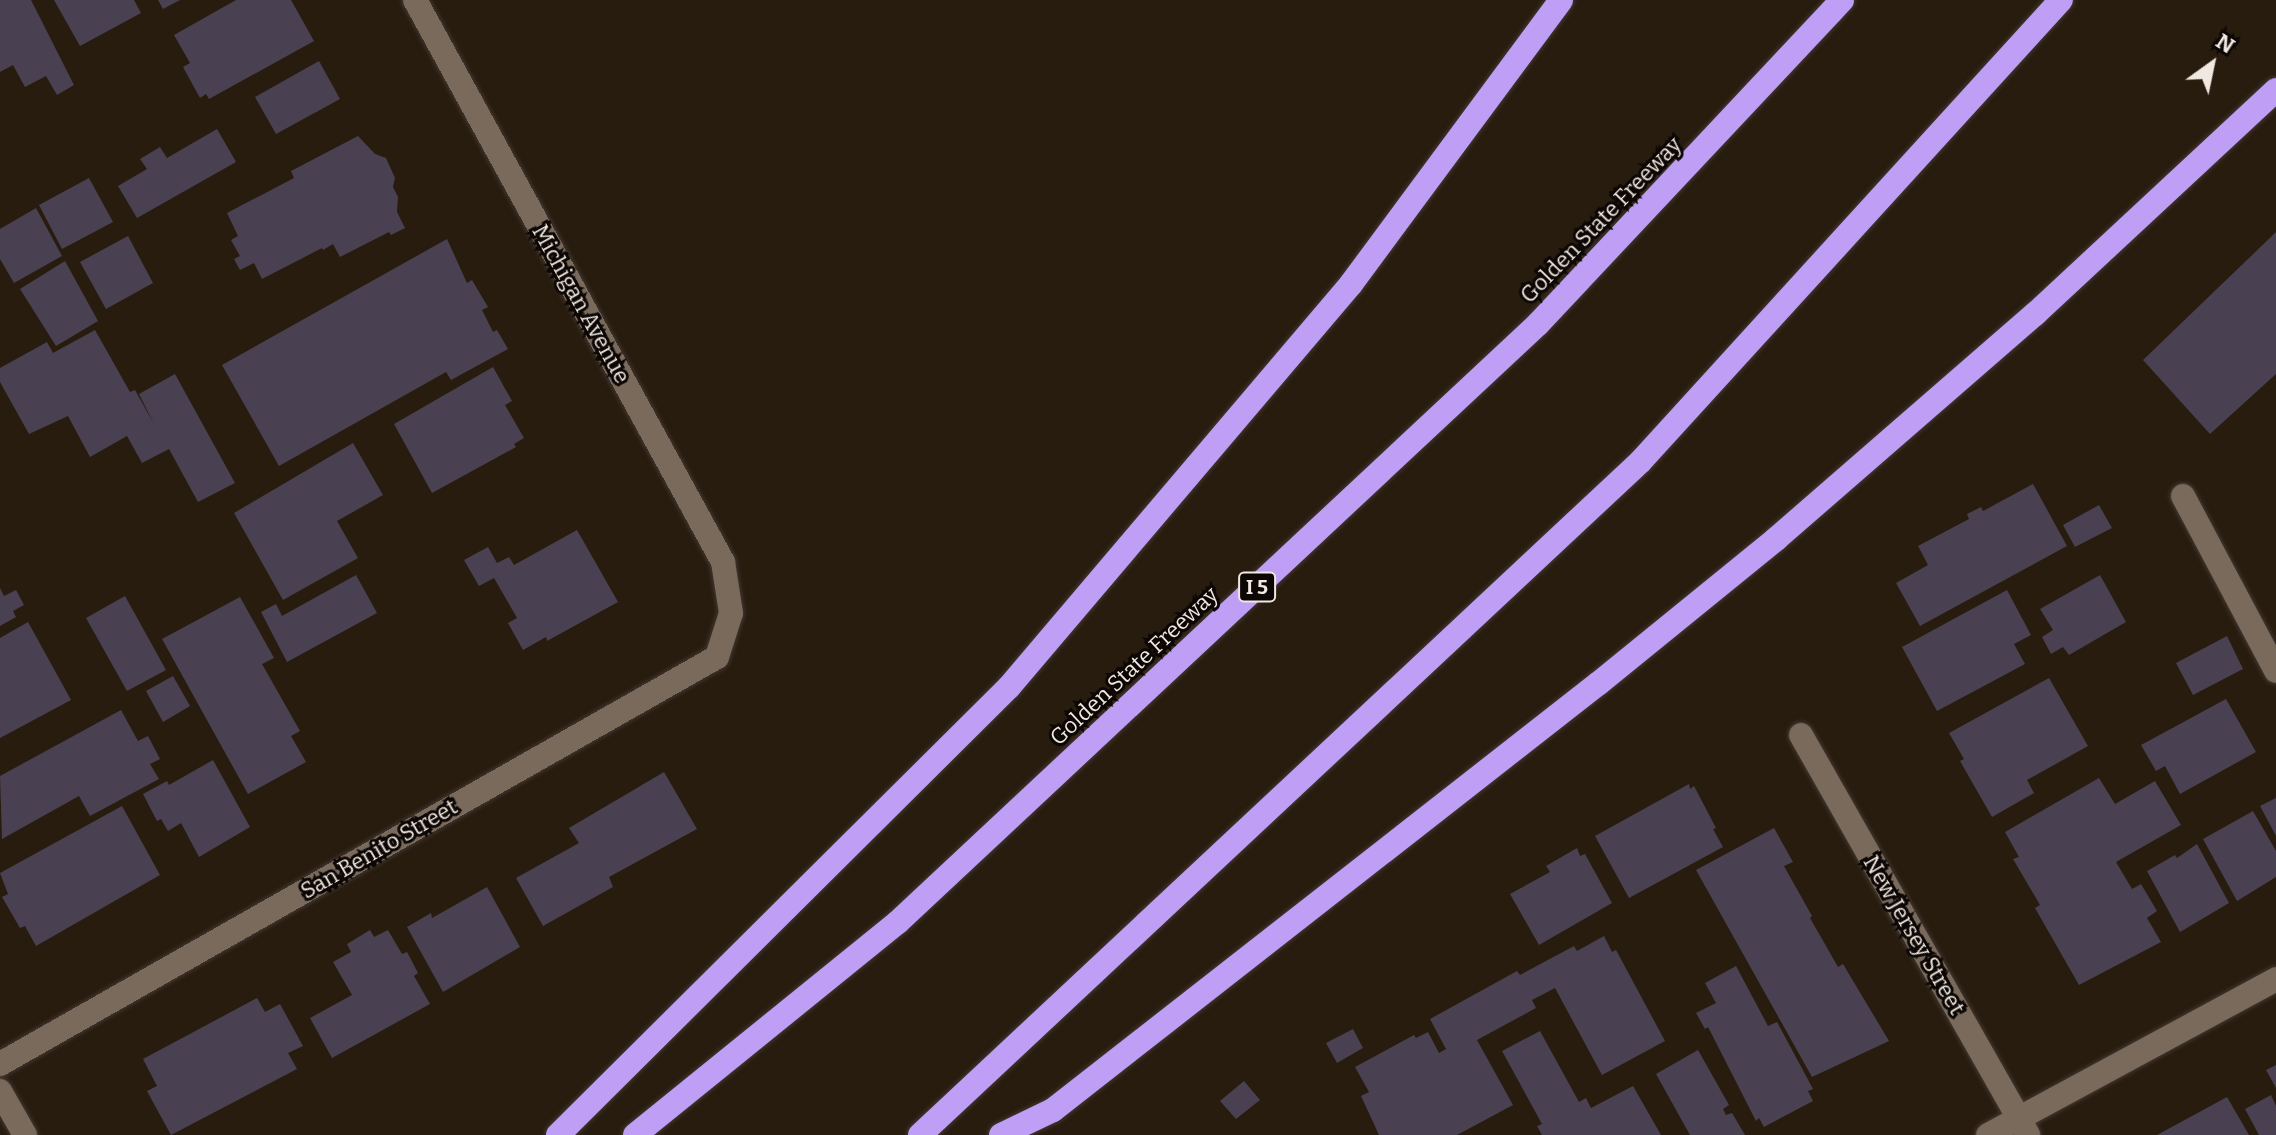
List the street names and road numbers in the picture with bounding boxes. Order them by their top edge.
street label: Golden State Freeway [1515,132,1687,308]
street label: Michigan Avenue [527,220,635,388]
road number: I 5 [1237,571,1277,603]
street label: Golden State Freeway [1044,581,1224,751]
street label: San Benito Street [296,793,462,905]
street label: New Jersey Street [1858,851,1970,1019]

